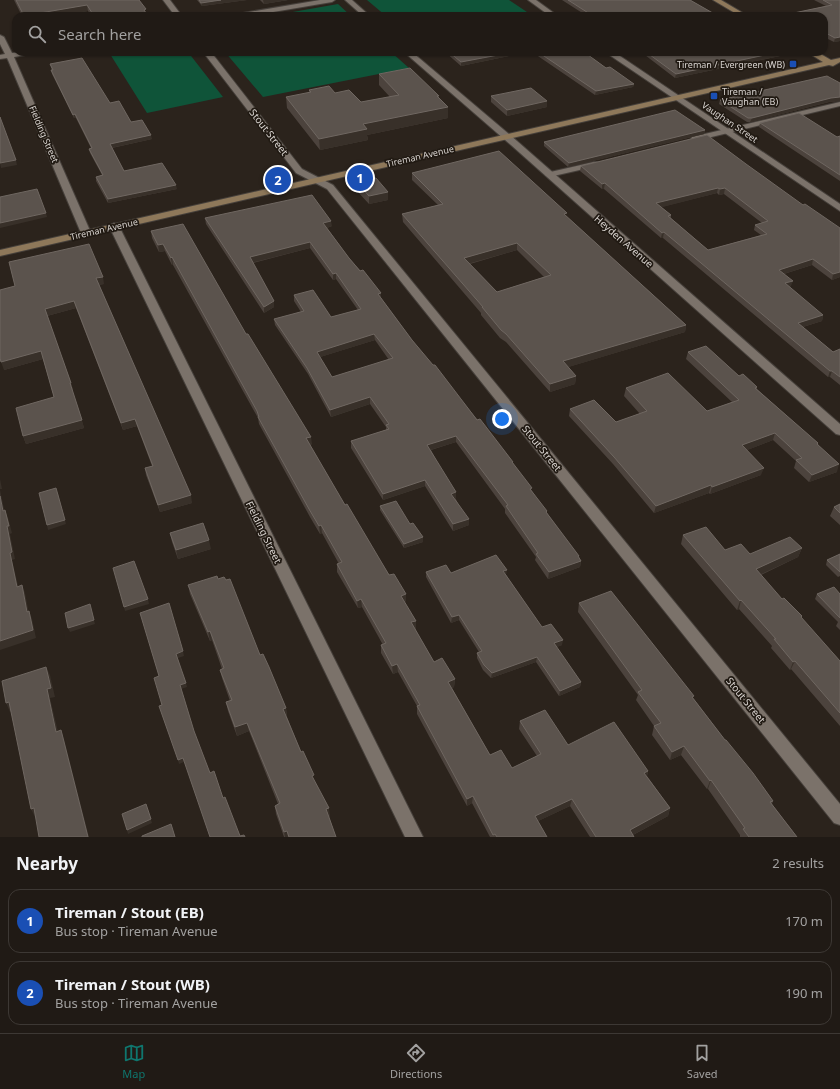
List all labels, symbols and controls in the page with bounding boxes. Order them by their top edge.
search box [12,12,828,56]
icon: search [26,23,48,45]
text: Search here [58,24,141,44]
place label: Tireman / Evergreen (WB) [677,58,785,71]
marker: Tireman / Evergreen (WB) [788,59,798,69]
place label: Tireman / Vaughan (EB) [722,85,778,108]
marker: Tireman / Vaughan (EB) [709,91,719,101]
street label: Vaughan Street [699,98,761,146]
street label: Fielding Street [26,103,62,165]
street label: Stout Street [246,106,292,158]
street label: Tireman Avenue [385,142,455,170]
pin: 1 [347,163,373,193]
pin: 2 [265,165,291,195]
street label: Heyden Avenue [592,212,657,271]
street label: Tireman Avenue [69,215,139,243]
your location [492,409,512,429]
street label: Stout Street [519,422,565,474]
street label: Fielding Street [243,499,285,566]
street label: Stout Street [723,674,769,726]
text: Nearby [16,852,78,875]
text: 2 results [772,854,824,872]
text: Tireman / Stout (EB) [55,902,204,922]
text: 1 [26,912,34,930]
text: 170 m [785,912,823,930]
text: Bus stop · Tireman Avenue [55,922,218,940]
text: Tireman / Stout (WB) [55,974,210,994]
text: 2 [26,984,34,1002]
text: 190 m [785,984,823,1002]
text: Bus stop · Tireman Avenue [55,994,218,1012]
tab: Map [122,1042,145,1081]
tab: Directions [390,1042,442,1081]
tab: Saved [687,1042,718,1081]

